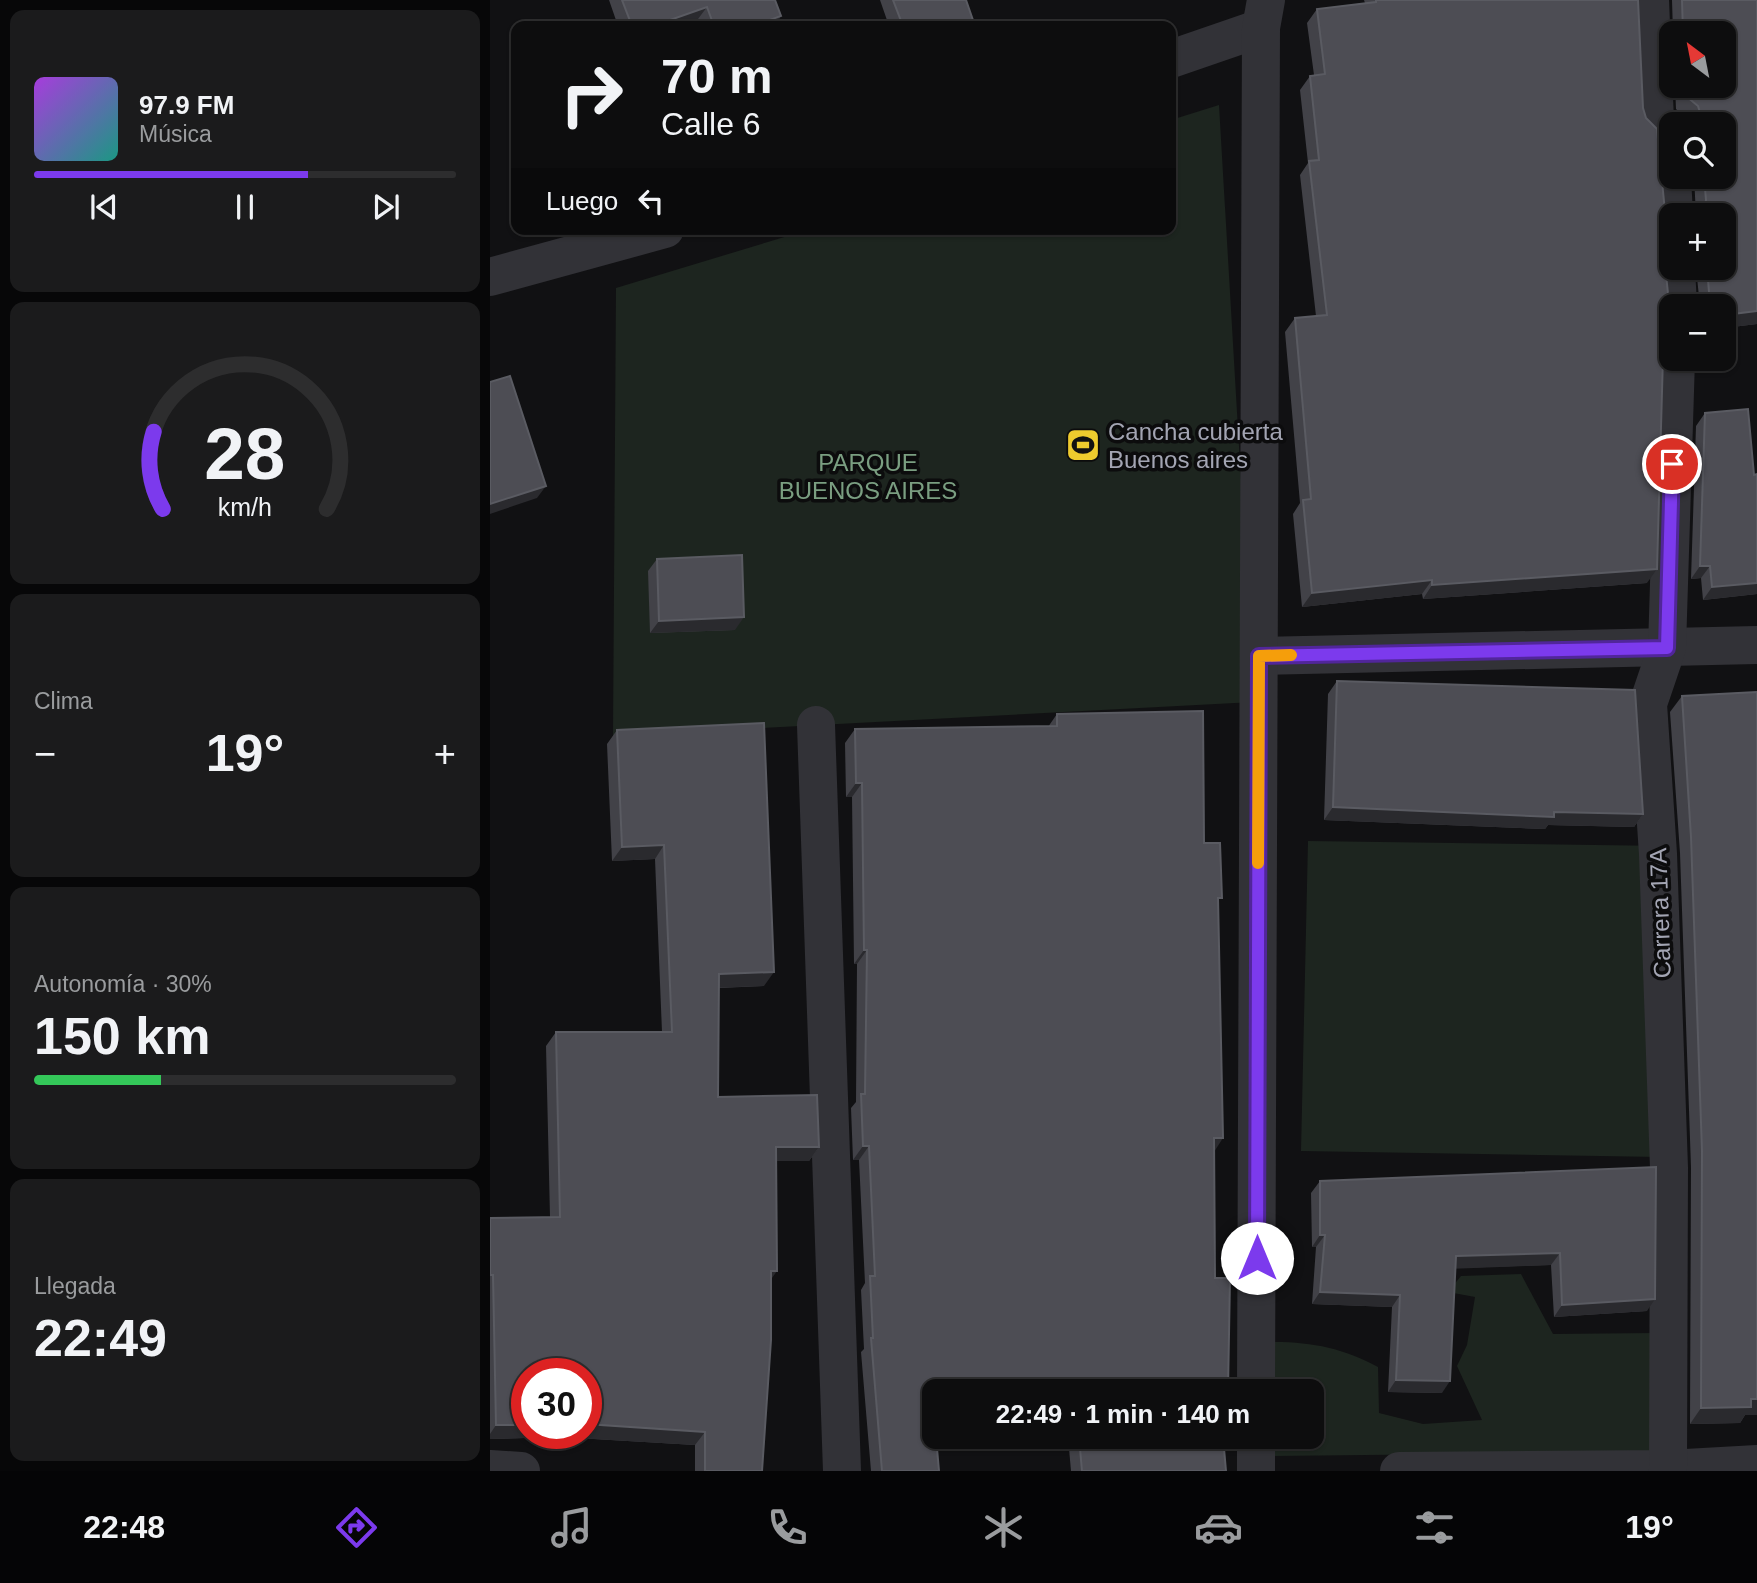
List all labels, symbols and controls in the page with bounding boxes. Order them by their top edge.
north arrow [1659,21,1736,98]
map controls [1659,21,1736,371]
icon: right [546,49,637,140]
text: 70 m [661,49,773,103]
text: 97.9 FM [139,90,234,120]
text: Calle 6 [661,106,761,142]
button: search [1659,112,1736,189]
text: Música [139,121,212,147]
icon: left [632,182,670,220]
text: Luego [546,186,618,216]
icon: previous [85,188,123,226]
icon: pause [226,188,264,226]
icon: next [367,188,405,226]
button: + [1659,203,1736,280]
button: − [1659,294,1736,371]
text: 28 [205,414,285,495]
place label: Cancha cubierta Buenos aires [1108,418,1283,473]
sports icon: Cancha cubierta Buenos aires [1064,426,1102,464]
pin [1642,434,1702,494]
icon: arrive [1653,445,1691,483]
park label: PARQUE BUENOS AIRES [779,449,957,504]
text: km/h [218,493,272,521]
text: Clima [34,688,93,714]
text: 19° [206,724,284,782]
text: − [34,733,56,775]
text: + [434,733,456,775]
street label: Carrera 17A [1644,847,1676,979]
text: Autonomía · 30% [34,971,212,997]
text: 150 km [34,1007,210,1065]
position arrow [1220,1221,1294,1295]
text: Llegada [34,1273,116,1299]
text: 22:49 [34,1309,167,1367]
speed limit sign: 30 [511,1358,602,1449]
text: 22:49 · 1 min · 140 m [996,1399,1250,1429]
icon: directions [332,1503,381,1552]
icon: music [547,1503,596,1552]
icon: phone [763,1503,812,1552]
icon: climate [979,1503,1028,1552]
icon: car [1194,1503,1243,1552]
icon: filters [1410,1503,1459,1552]
text: 22:48 [83,1509,165,1545]
text: 19° [1625,1509,1674,1545]

